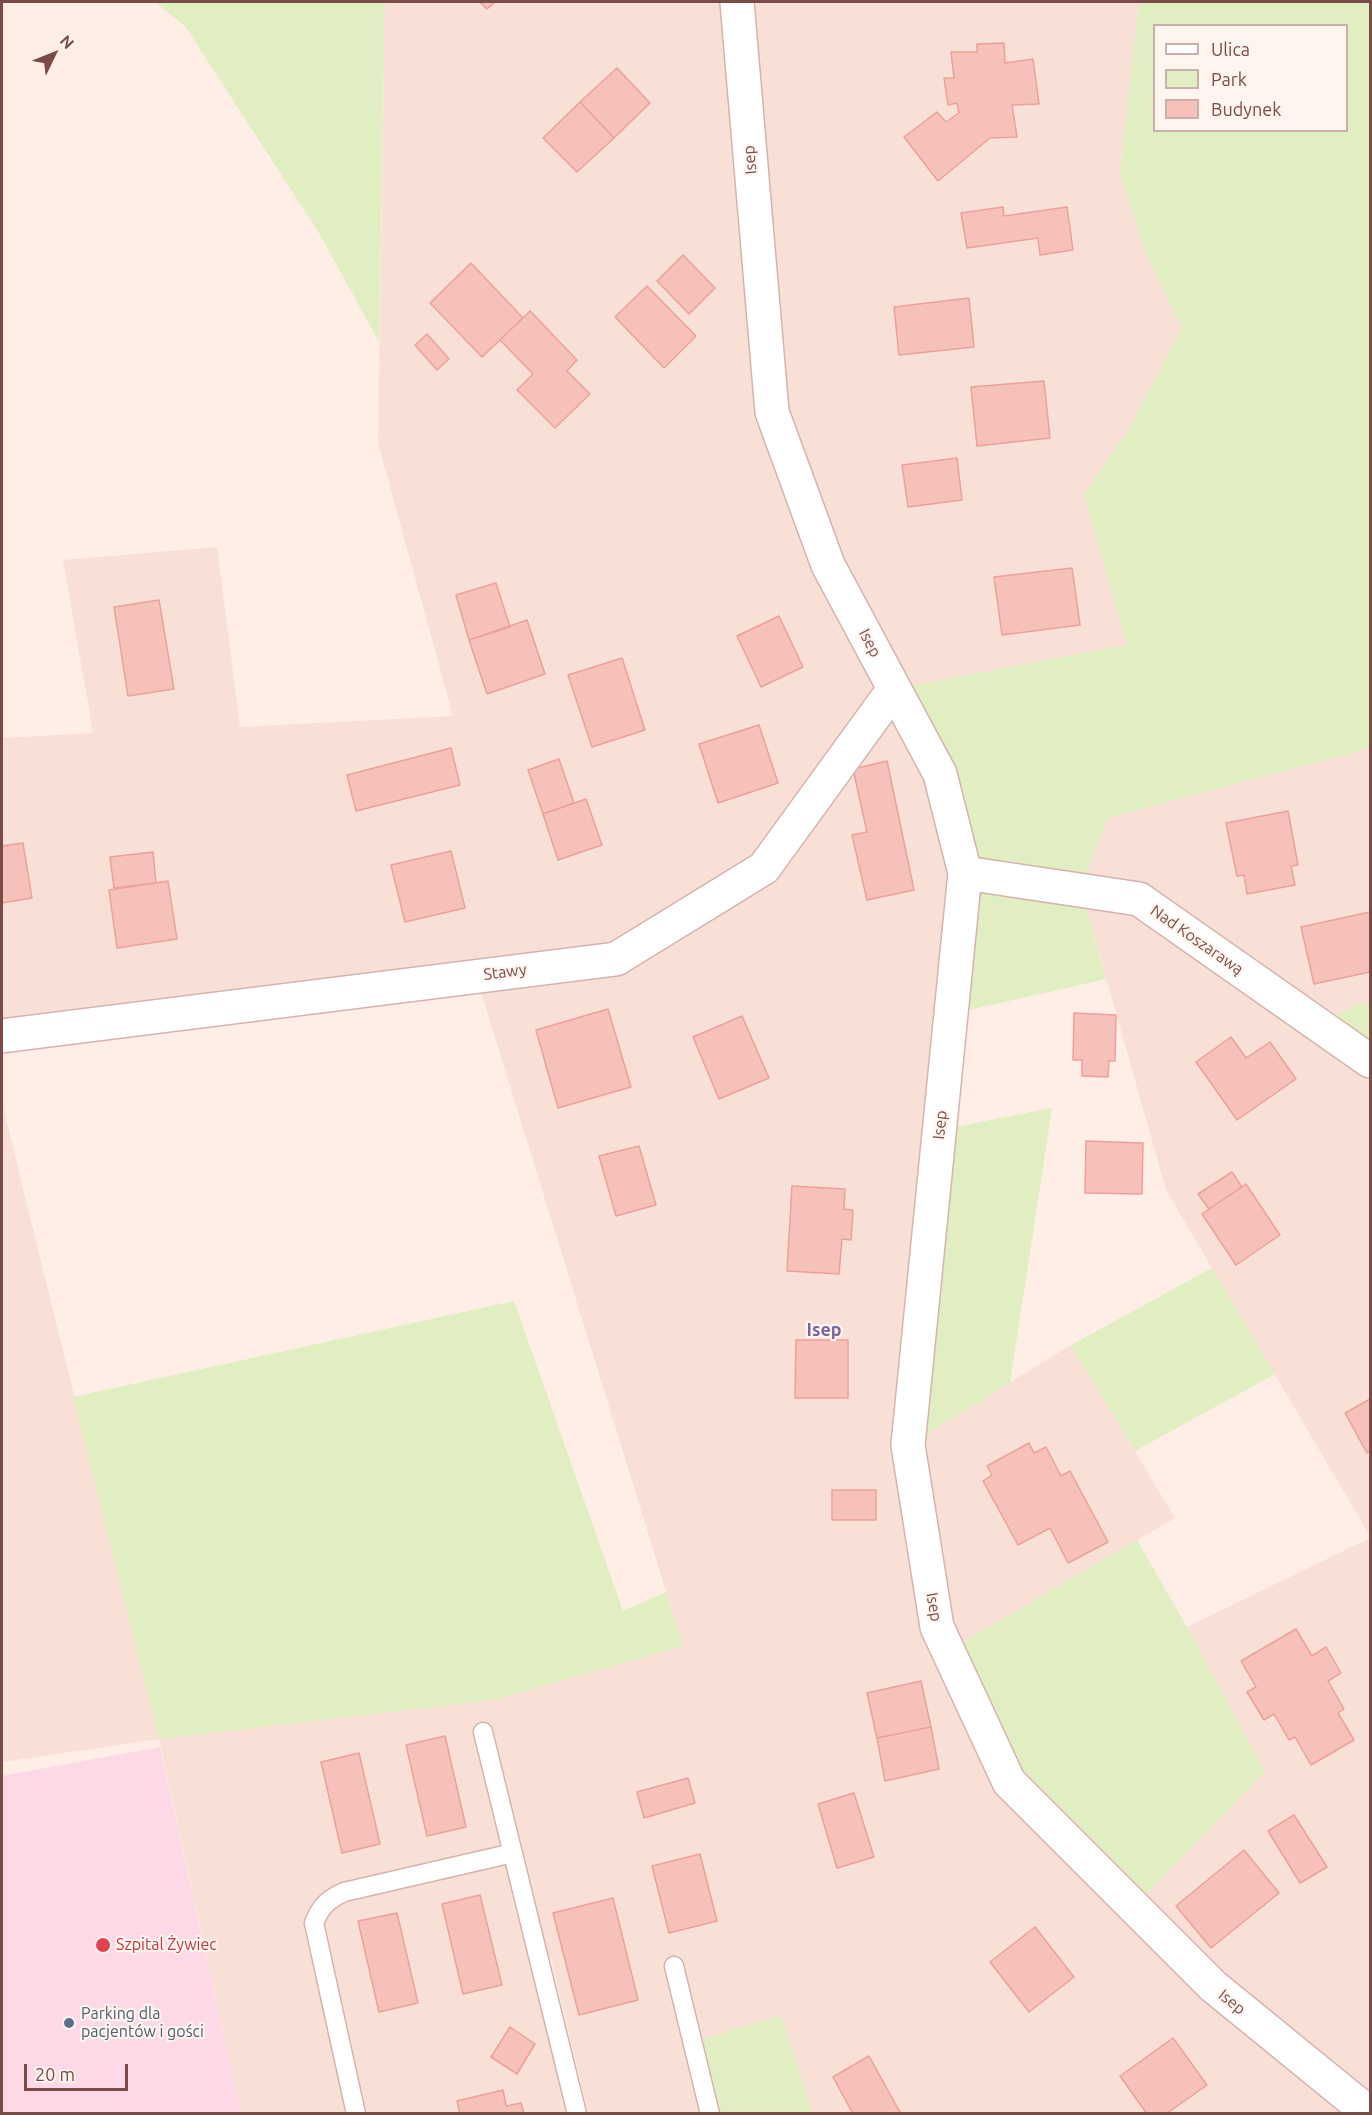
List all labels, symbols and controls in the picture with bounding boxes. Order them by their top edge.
north arrow [24,24,84,84]
legend [1153,24,1348,132]
text: N [57,31,78,52]
text: Ulica [1211,39,1250,59]
text: Park [1211,69,1247,89]
text: Budynek [1211,99,1281,119]
street label: Isep [739,145,761,175]
street label: Isep [855,626,885,660]
street label: Nad Koszarawą [1147,901,1247,979]
street label: Stawy [482,960,528,984]
street label: Isep [929,1109,951,1141]
district label: Isep [806,1319,842,1341]
street label: Isep [922,1591,946,1623]
place label: Szpital Żywiec [116,1935,217,1955]
marker: Szpital Żywiec [94,1936,112,1954]
street label: Isep [1215,1985,1249,2019]
place label: Parking dla pacjentów i gości [81,2004,204,2042]
marker: Parking dla pacjentów i gości [62,2016,76,2030]
scale bar [27,2052,130,2090]
text: 20 m [35,2064,75,2084]

